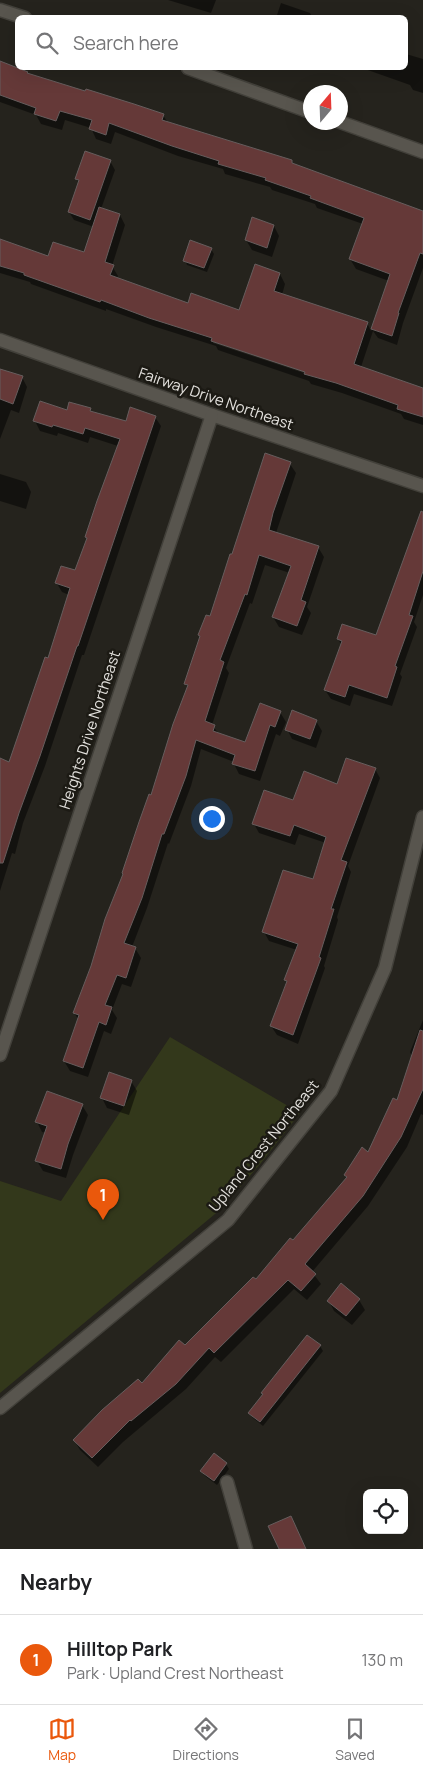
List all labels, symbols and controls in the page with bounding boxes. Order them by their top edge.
search box [15,15,408,70]
icon: search [33,29,61,57]
text: Search here [73,30,179,56]
north arrow [303,85,348,130]
street label: Fairway Drive Northeast [136,362,297,435]
street label: Heights Drive Northeast [54,648,125,812]
your location [199,806,225,832]
street label: Upland Crest Northeast [204,1075,323,1216]
pin: 1 [87,1179,119,1220]
map controls [363,1489,408,1534]
button: locate [363,1489,408,1534]
text: Nearby [20,1568,92,1596]
text: Hilltop Park [67,1636,172,1662]
text: 1 [32,1649,40,1671]
text: 130 m [361,1649,403,1671]
text: Park · Upland Crest Northeast [67,1662,284,1684]
tab: Map [48,1715,76,1764]
tab: Directions [173,1715,239,1764]
tab: Saved [335,1715,375,1764]

